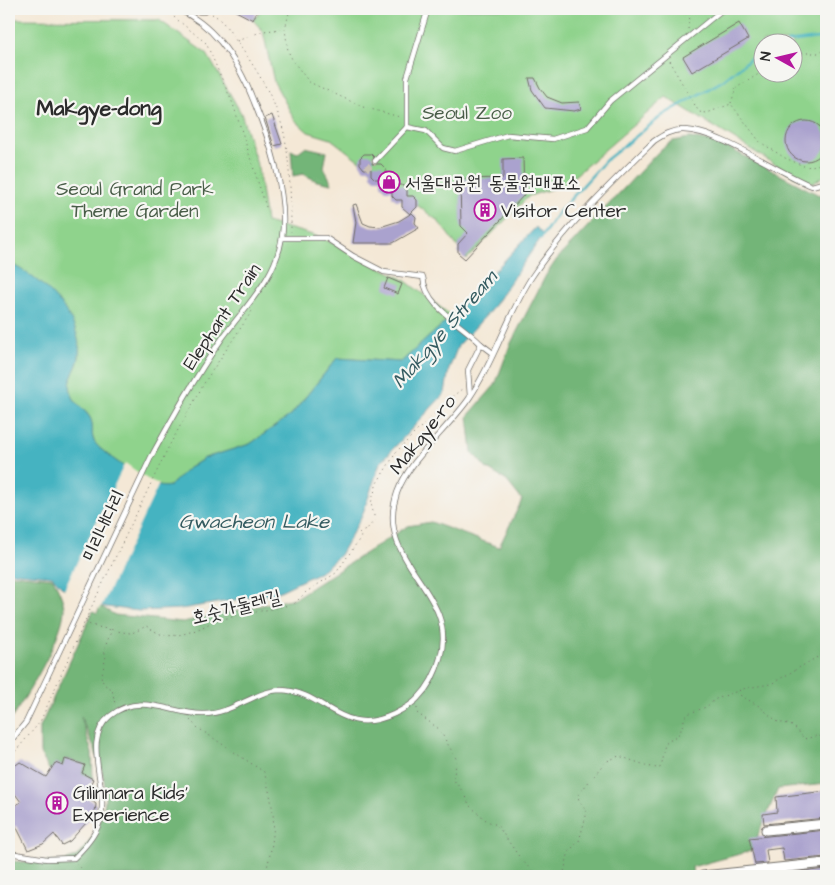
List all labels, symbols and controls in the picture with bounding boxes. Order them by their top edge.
north arrow [752,32,802,82]
text: N [756,50,777,62]
district label: Makgye-dong [36,94,162,126]
park label: Seoul Zoo [422,100,512,127]
shop icon: 서울대공원 동물원매표소 [377,170,401,194]
place label: 서울대공원 동물원매표소 [405,170,581,197]
park label: Seoul Grand Park Theme Garden [56,176,214,225]
building icon: Visitor Center [473,198,497,222]
place label: Visitor Center [501,198,627,225]
street label: Elephant Train [177,258,268,376]
water label: Makgye Stream [386,263,506,395]
street label: Makgye-ro [383,389,464,481]
street label: 미리내다리 [76,485,133,566]
water label: Gwacheon Lake [179,508,330,536]
street label: 호숫가둘레길 [189,583,284,632]
place label: Gilinnara Kids' Experience [73,780,188,829]
building icon: Gilinnara Kids' Experience [45,791,69,815]

